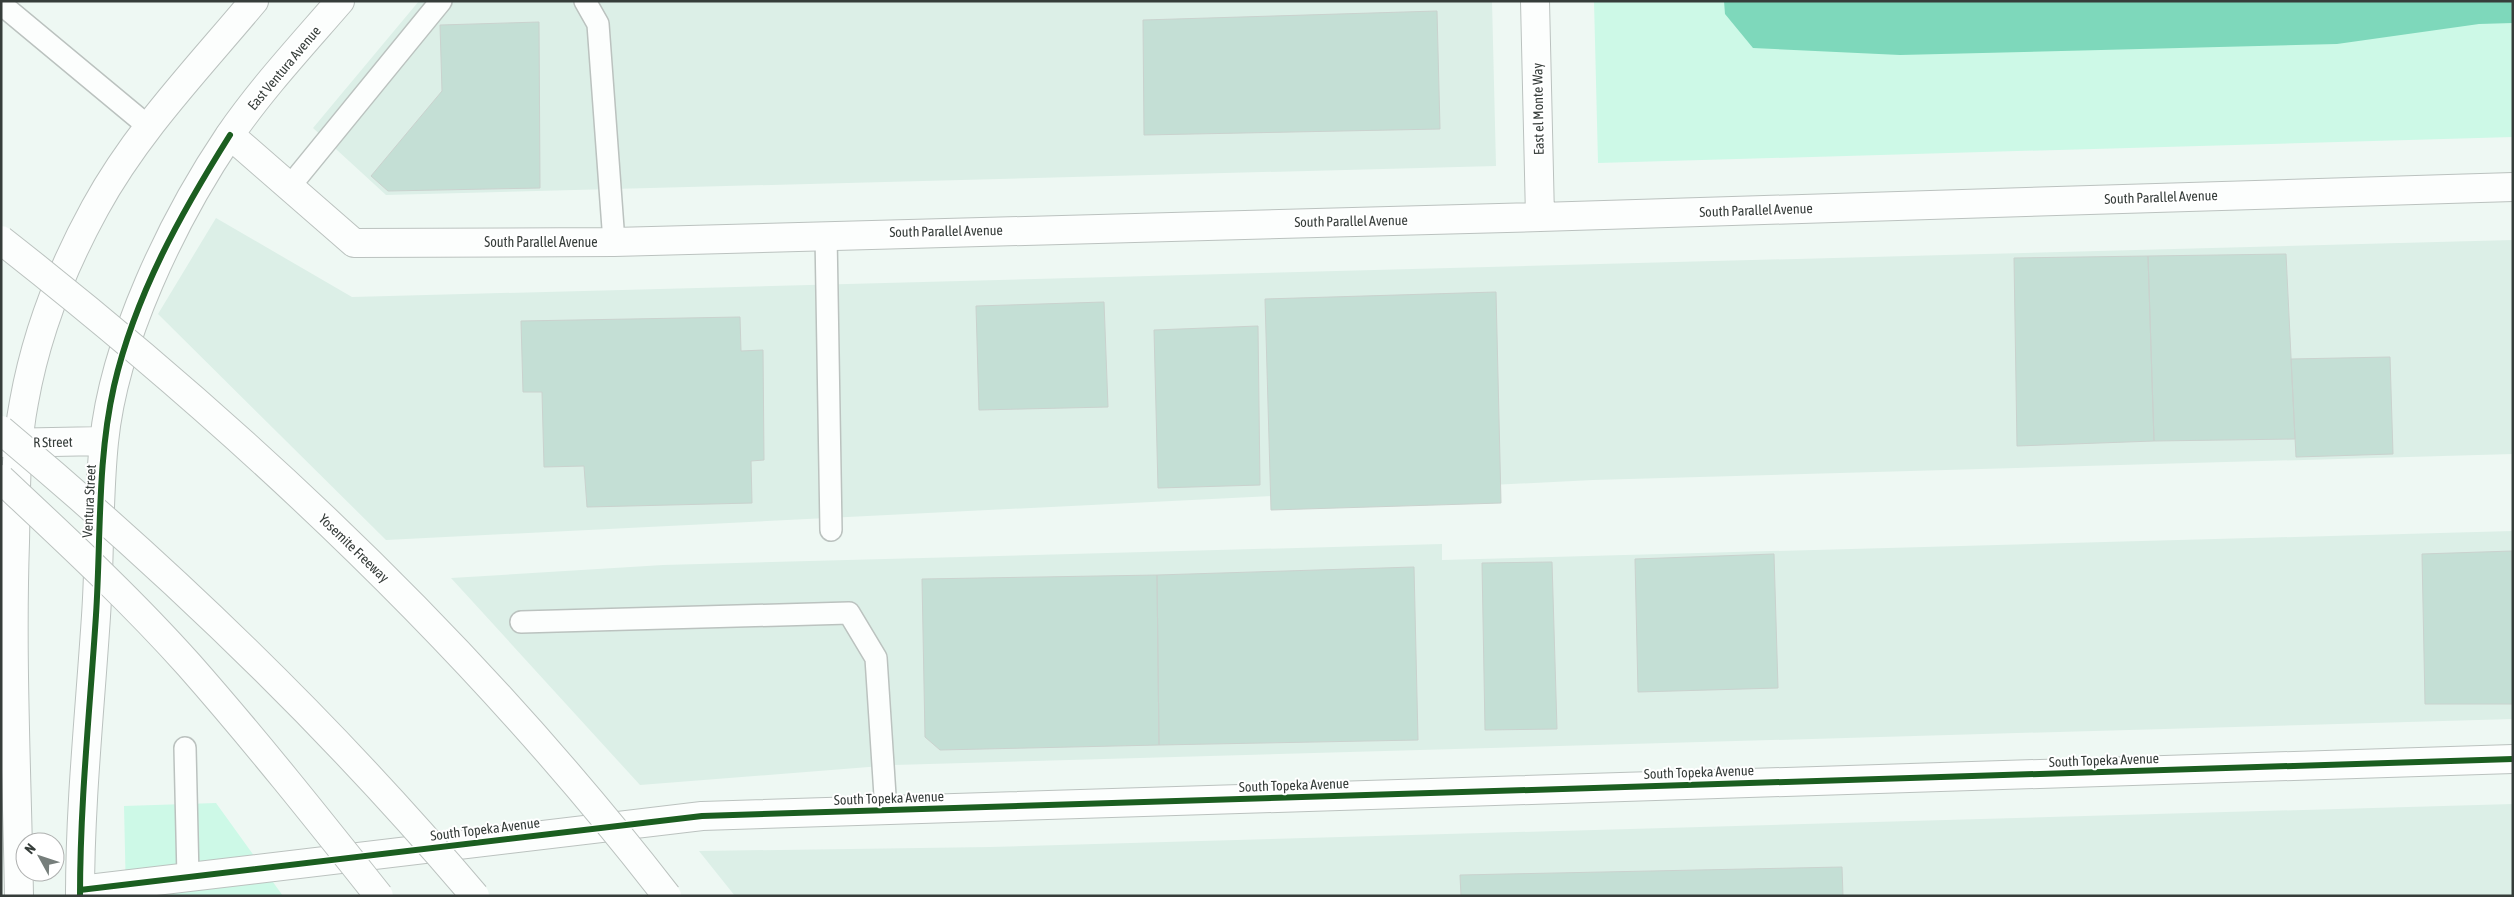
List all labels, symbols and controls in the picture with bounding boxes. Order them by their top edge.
street label: East Ventura Avenue [244,23,324,113]
street label: East el Monte Way [1529,63,1547,155]
street label: South Parallel Avenue [2104,187,2218,207]
street label: South Parallel Avenue [1699,200,1813,220]
street label: South Parallel Avenue [1294,212,1408,230]
street label: South Parallel Avenue [889,222,1003,240]
street label: South Parallel Avenue [484,234,598,250]
street label: R Street [33,434,73,450]
street label: Ventura Street [79,464,99,538]
street label: Yosemite Freeway [316,511,393,586]
street label: South Topeka Avenue [2049,750,2159,770]
street label: South Topeka Avenue [1644,762,1754,782]
street label: South Topeka Avenue [1239,775,1349,795]
street label: South Topeka Avenue [834,788,944,808]
street label: South Topeka Avenue [429,814,541,844]
north arrow [15,832,65,882]
text: N [21,840,39,857]

